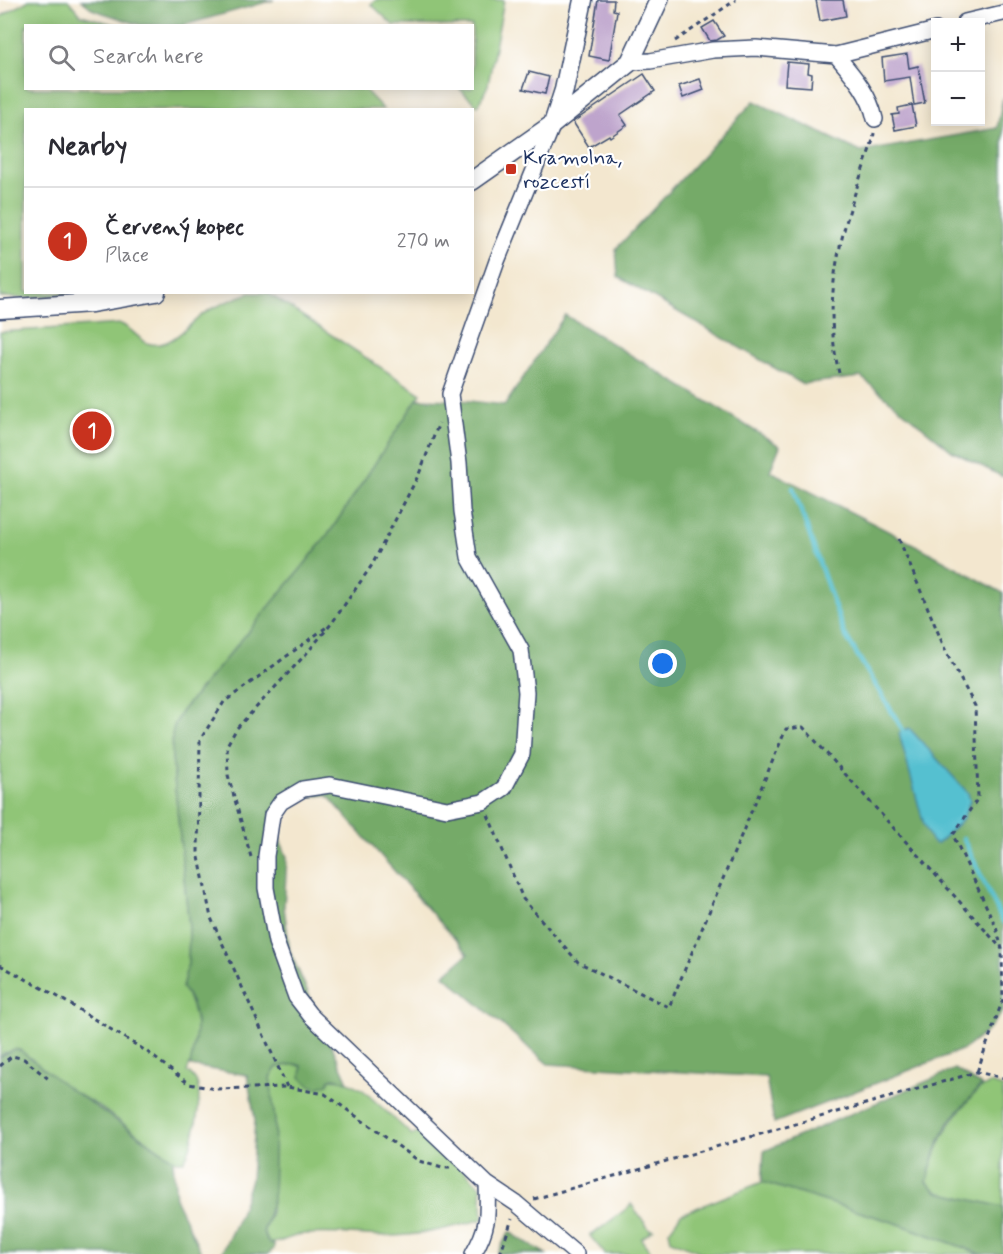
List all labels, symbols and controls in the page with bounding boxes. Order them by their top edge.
map controls [931,18,985,126]
button: + [931,18,985,72]
search box [24,24,474,90]
icon: search [45,41,78,74]
text: Search here [93,43,204,71]
button: − [931,72,985,126]
text: Nearby [48,130,127,164]
place label: Kramolna, rozcestí [523,144,622,196]
marker: Kramolna, rozcestí [504,162,518,176]
text: Červený kopec [105,214,244,242]
text: 1 [63,228,72,255]
text: 270 m [397,228,450,255]
text: Place [105,242,149,269]
pin: 1 [72,408,112,454]
your location [648,649,677,678]

